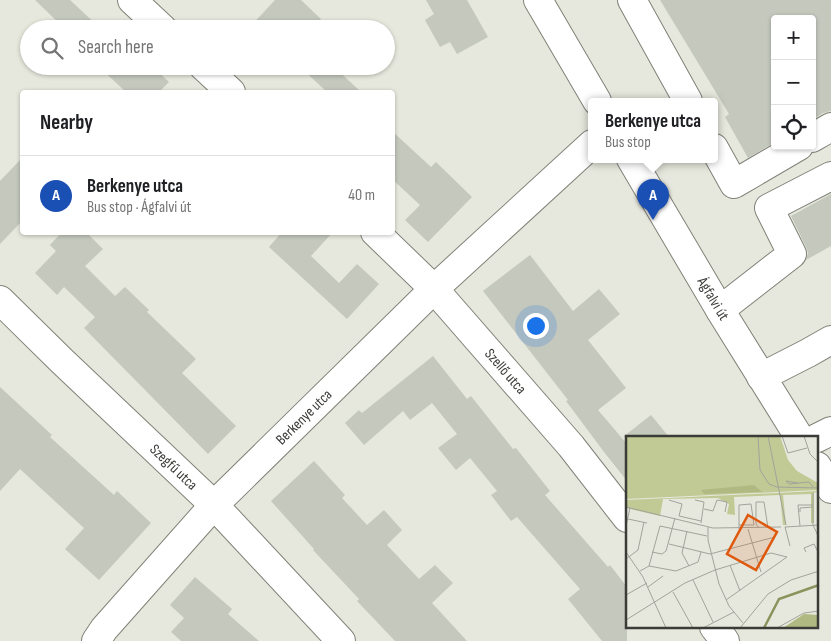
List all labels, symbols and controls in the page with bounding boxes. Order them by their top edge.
map controls [771,15,816,150]
button: + [771,15,816,60]
search box [20,20,395,75]
icon: search [38,34,66,62]
text: Search here [78,36,154,59]
button: − [771,60,816,105]
popup [588,98,718,163]
button: locate [771,105,816,150]
text: Nearby [40,110,93,135]
text: Berkenye utca [605,110,701,133]
text: Bus stop [605,133,651,152]
text: Berkenye utca [87,175,183,198]
pin: A [637,179,669,220]
text: A [52,186,60,205]
text: 40 m [348,186,375,205]
text: Bus stop · Ágfalvi út [87,198,191,217]
street label: Ágfalvi út [693,273,734,324]
your location [523,313,549,339]
street label: Szellő utca [481,344,531,398]
street label: Berkenye utca [272,385,336,449]
inset map [626,436,818,628]
street label: Szegfű utca [146,440,202,494]

